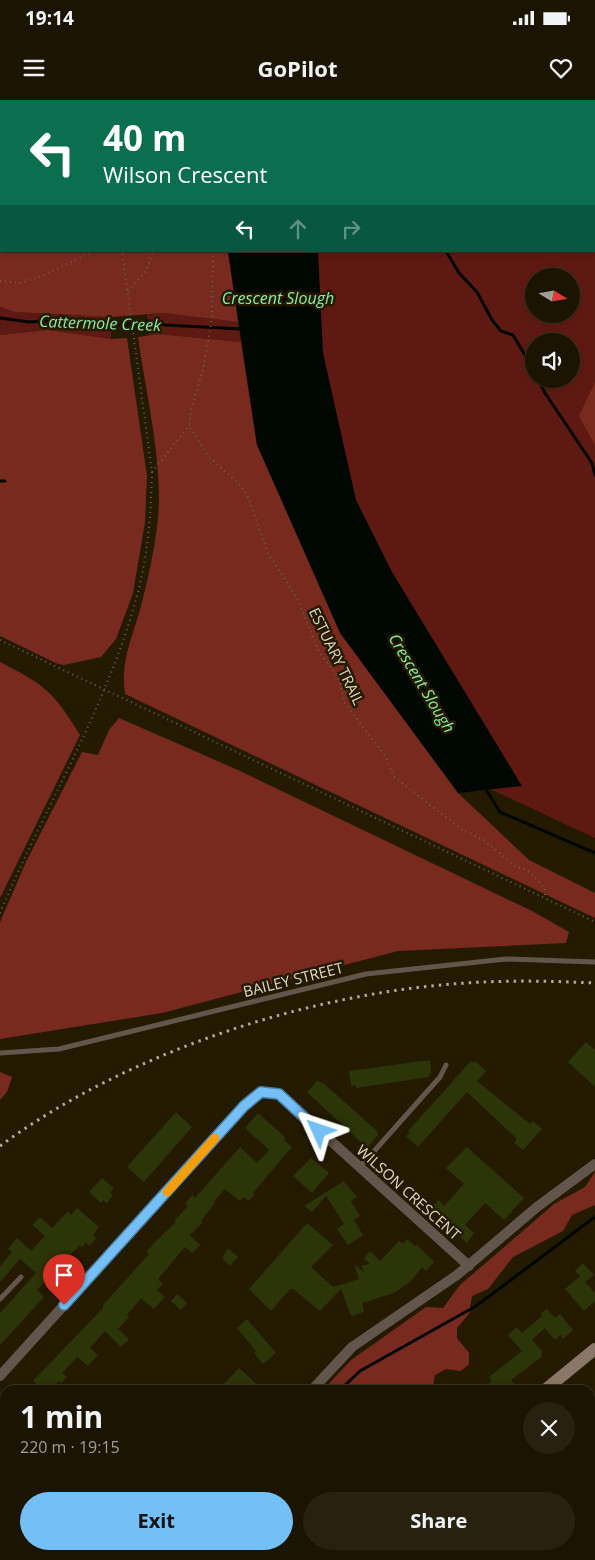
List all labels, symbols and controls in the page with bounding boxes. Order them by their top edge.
text: 19:14 [25,5,74,31]
text: GoPilot [258,53,337,83]
icon: menu [20,54,48,82]
icon: heart [547,54,575,82]
text: 40 m [103,114,186,161]
icon: left [20,120,85,185]
text: Wilson Crescent [103,159,267,189]
icon: left [231,215,259,243]
icon: ahead [284,215,312,243]
icon: right [337,215,365,243]
north arrow [525,268,580,322]
map controls [525,268,580,388]
water label: Crescent Slough [222,287,334,309]
water label: Cattermole Creek [39,310,162,336]
button: sound [525,333,580,388]
street label: ESTUARY TRAIL [305,604,369,708]
water label: Crescent Slough [384,629,460,737]
street label: BAILEY STREET [241,957,346,1001]
position arrow [292,1104,344,1156]
street label: WILSON CRESCENT [353,1140,466,1245]
pin [43,1254,85,1305]
icon: arrive [50,1261,78,1289]
text: 1 min [20,1396,103,1437]
button: close [523,1402,575,1454]
text: 220 m · 19:15 [20,1436,120,1458]
button: Exit [20,1492,293,1550]
button: Share [303,1492,575,1550]

